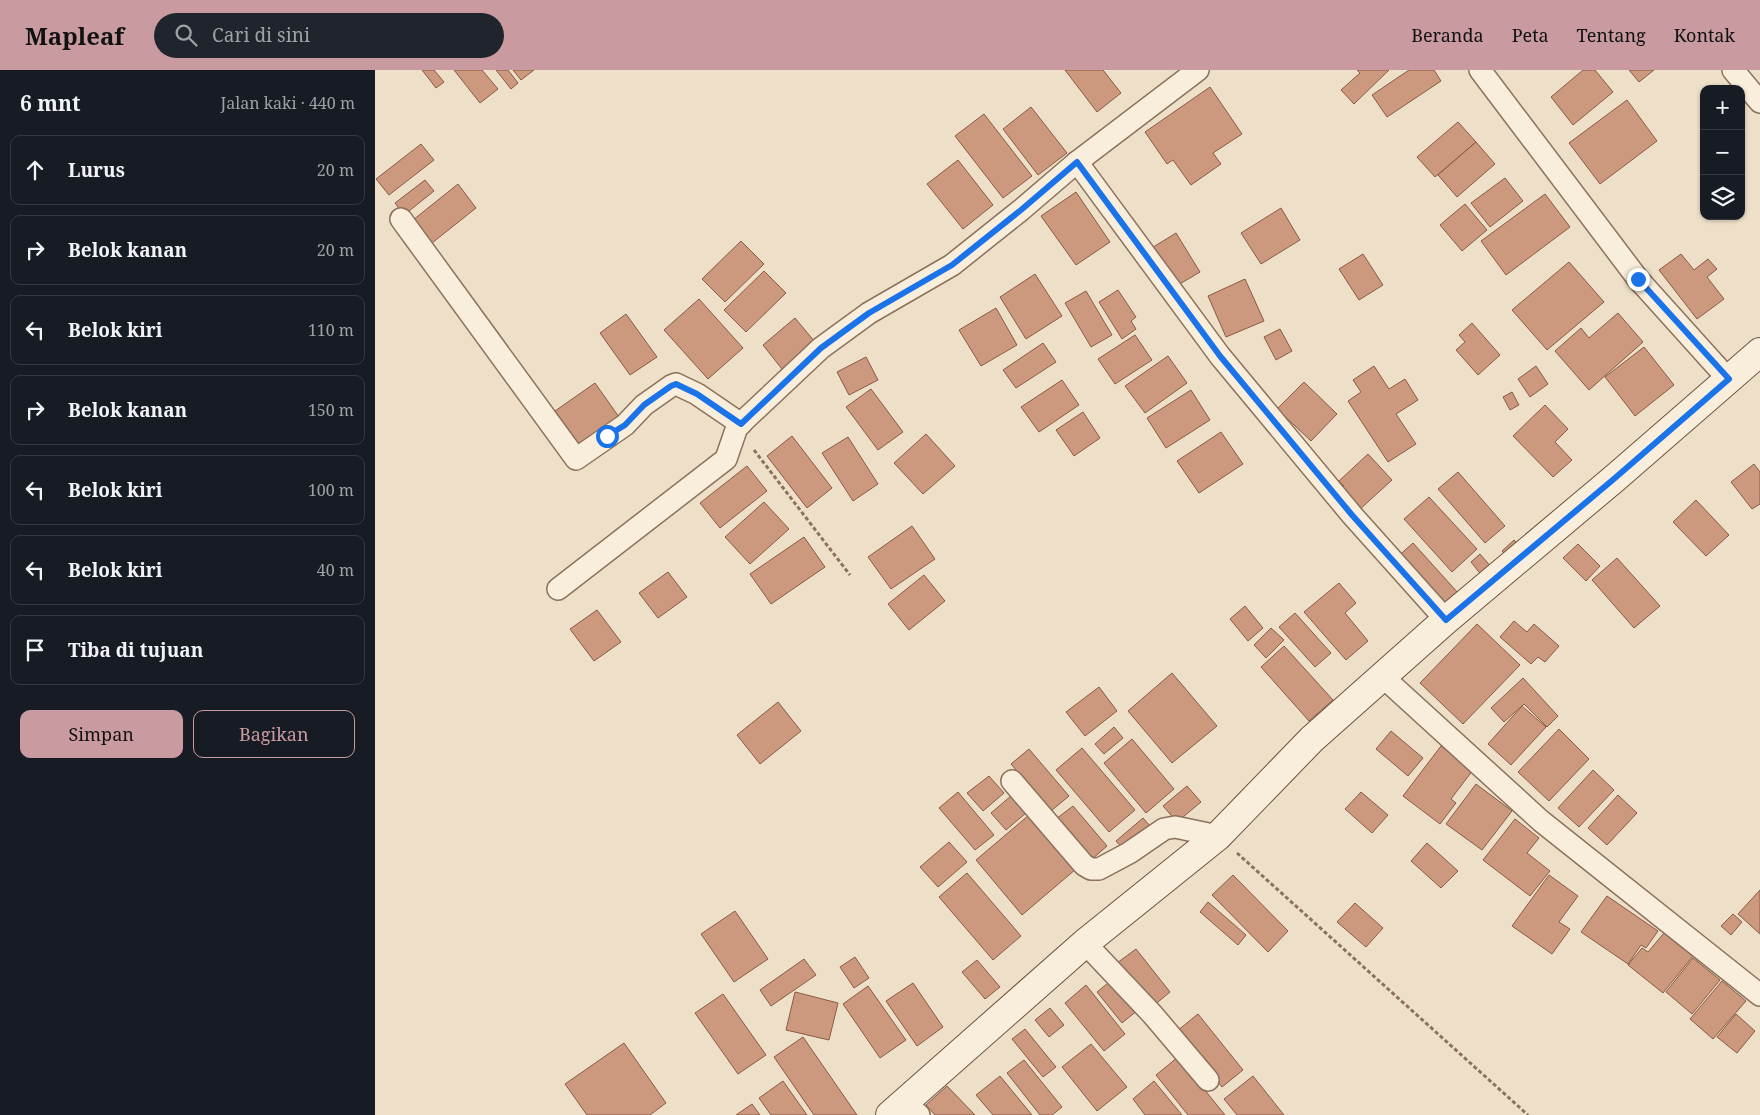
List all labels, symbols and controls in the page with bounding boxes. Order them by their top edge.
search box [154,13,504,58]
text: Mapleaf [25,19,124,52]
icon: search [172,21,200,49]
text: Cari di sini [212,22,310,48]
text: Beranda [1411,23,1484,47]
text: Peta [1512,23,1549,47]
text: Tentang [1577,23,1646,47]
text: Kontak [1674,23,1735,47]
map controls [1700,85,1745,220]
button: + [1700,85,1745,130]
text: 6 mnt [20,89,81,117]
text: Jalan kaki · 440 m [221,92,355,114]
button: − [1700,130,1745,175]
icon: ahead [21,156,49,184]
text: Lurus [68,157,125,183]
text: 20 m [317,159,354,181]
button: layers [1700,175,1745,220]
icon: right [21,236,49,264]
text: Belok kanan [68,237,187,263]
text: 20 m [317,239,354,261]
route end [1627,268,1650,291]
icon: left [21,316,49,344]
text: Belok kiri [68,317,162,343]
text: 110 m [308,319,354,341]
icon: right [21,396,49,424]
text: Belok kanan [68,397,187,423]
text: 150 m [308,399,354,421]
route start [596,425,619,448]
icon: left [21,476,49,504]
text: Belok kiri [68,477,162,503]
text: 100 m [308,479,354,501]
icon: left [21,556,49,584]
text: Belok kiri [68,557,162,583]
text: 40 m [317,559,354,581]
icon: arrive [21,636,49,664]
text: Tiba di tujuan [68,637,203,663]
button: Simpan [20,710,183,758]
button: Bagikan [193,710,355,758]

